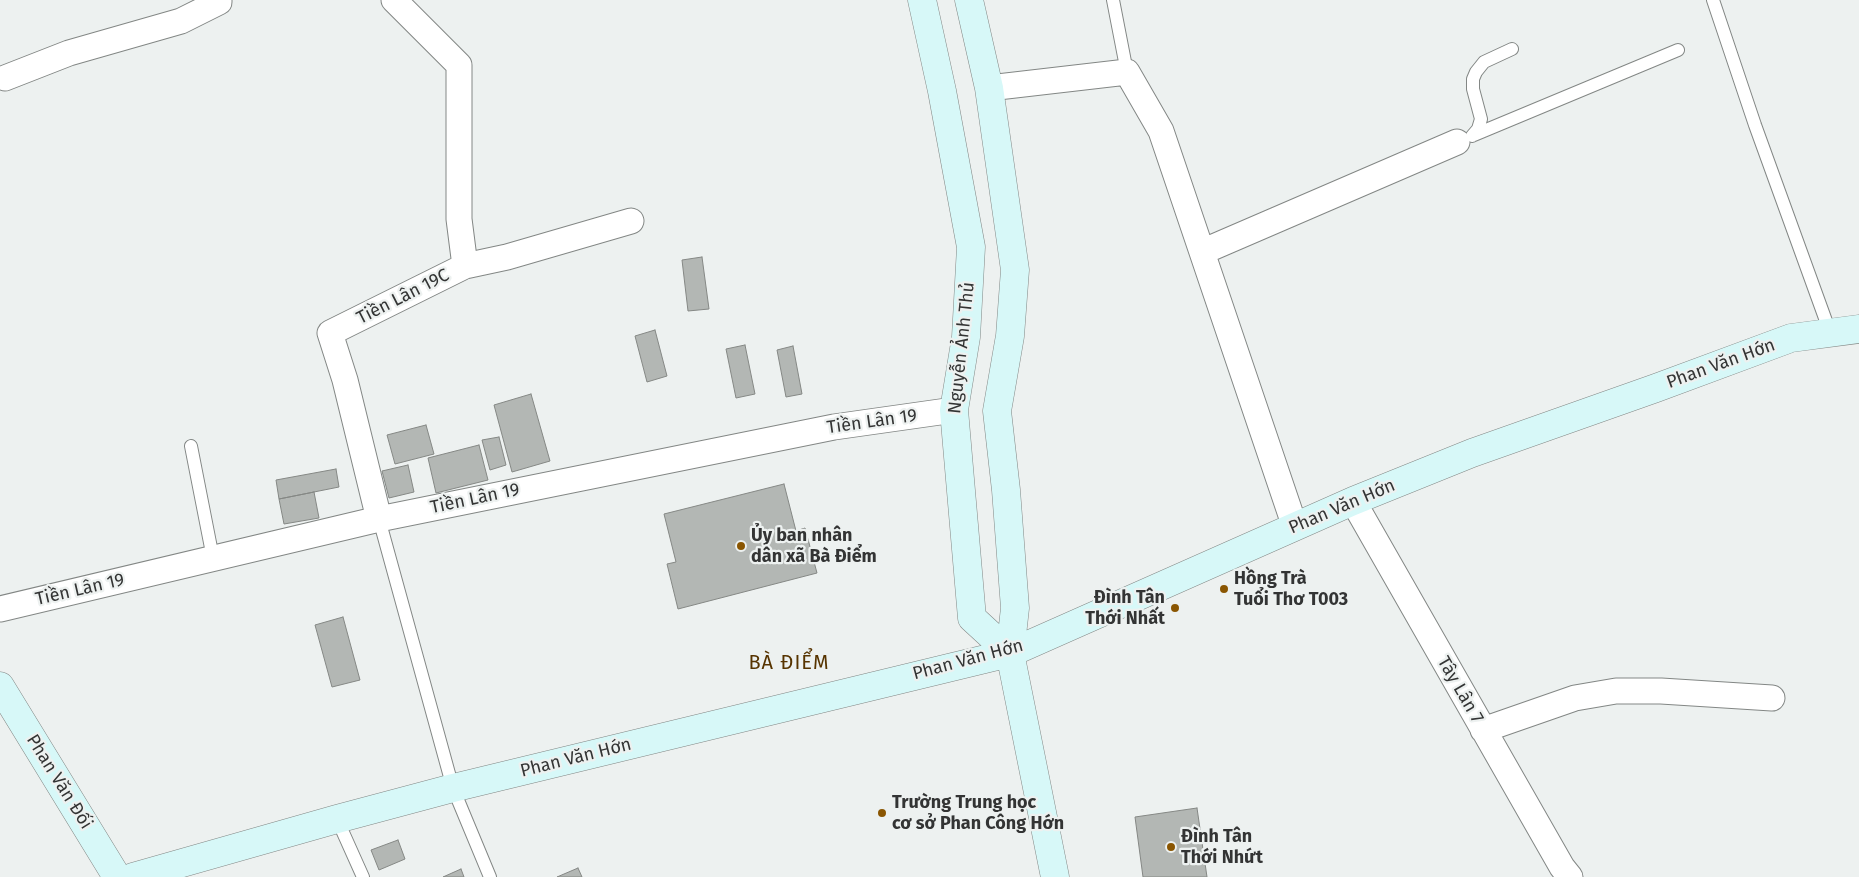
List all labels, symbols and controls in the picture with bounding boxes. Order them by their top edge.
street label: Tiền Lân 19C [353,265,453,329]
street label: Nguyễn Ảnh Thủ [944,281,980,415]
street label: Phan Văn Hớn [1664,334,1778,394]
street label: Tiền Lân 19 [826,405,918,439]
street label: Phan Văn Hớn [1285,475,1399,539]
street label: Tiền Lân 19 [428,479,522,519]
place label: Ủy ban nhân dân xã Bà Điểm [751,525,877,568]
marker: Ủy ban nhân dân xã Bà Điểm [735,540,747,552]
place label: Hồng Trà Tuổi Thơ T003 [1234,568,1348,610]
street label: Tiền Lân 19 [33,569,127,611]
marker: Hồng Trà Tuổi Thơ T003 [1218,583,1230,595]
place label: Đình Tân Thới Nhất [1085,587,1165,630]
marker: Đình Tân Thới Nhất [1169,602,1181,614]
street label: Phan Văn Hớn [910,635,1026,685]
district label: BÀ ĐIỂM [748,651,830,675]
street label: Tây Lân 7 [1432,653,1488,727]
street label: Phan Văn Đối [21,731,97,833]
street label: Phan Văn Hớn [518,734,634,782]
place label: Trường Trung học cơ sở Phan Công Hớn [892,792,1064,834]
marker: Trường Trung học cơ sở Phan Công Hớn [876,807,888,819]
place label: Đình Tân Thới Nhứt [1181,826,1263,869]
marker: Đình Tân Thới Nhứt [1165,841,1177,853]

